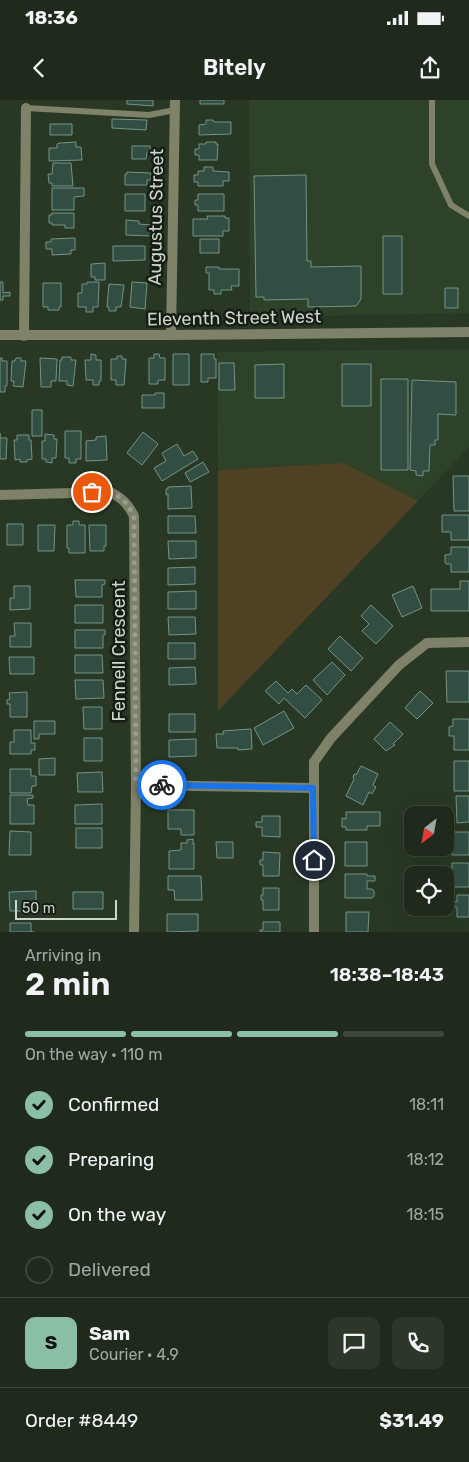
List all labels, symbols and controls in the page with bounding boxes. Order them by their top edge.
text: 18:36 [25,6,78,29]
icon: back [25,54,53,82]
text: Bitely [203,54,266,81]
icon: share [416,54,444,82]
street label: Augustus Street [144,148,168,286]
street label: Eleventh Street West [147,305,321,331]
pin [71,471,113,513]
icon: bag [78,478,106,506]
street label: Fennell Crescent [108,580,130,722]
courier [137,760,187,810]
icon: bike [148,771,176,799]
north arrow [404,806,454,856]
map controls [404,806,454,916]
pin [293,839,335,881]
icon: home [300,846,328,874]
button: locate [404,866,454,916]
scale bar [15,897,118,920]
text: 50 m [22,900,55,917]
text: Arriving in [25,946,101,965]
text: 18:38–18:43 [330,963,444,986]
text: 2 min [25,965,110,1003]
text: On the way · 110 m [25,1045,162,1064]
icon: check [25,1091,53,1119]
text: Confirmed [68,1093,159,1116]
text: 18:11 [409,1095,444,1114]
icon: check [25,1146,53,1174]
text: Preparing [68,1148,154,1171]
text: 18:12 [407,1150,444,1169]
icon: check [25,1201,53,1229]
text: On the way [68,1203,166,1226]
text: 18:15 [407,1205,444,1224]
text: Delivered [68,1258,151,1281]
button: chat [328,1317,380,1369]
button: phone [392,1317,444,1369]
text: Sam [89,1322,130,1345]
text: S [45,1331,57,1354]
text: Courier · 4.9 [89,1345,179,1364]
text: Order #8449 [25,1409,138,1432]
text: $31.49 [379,1409,444,1432]

